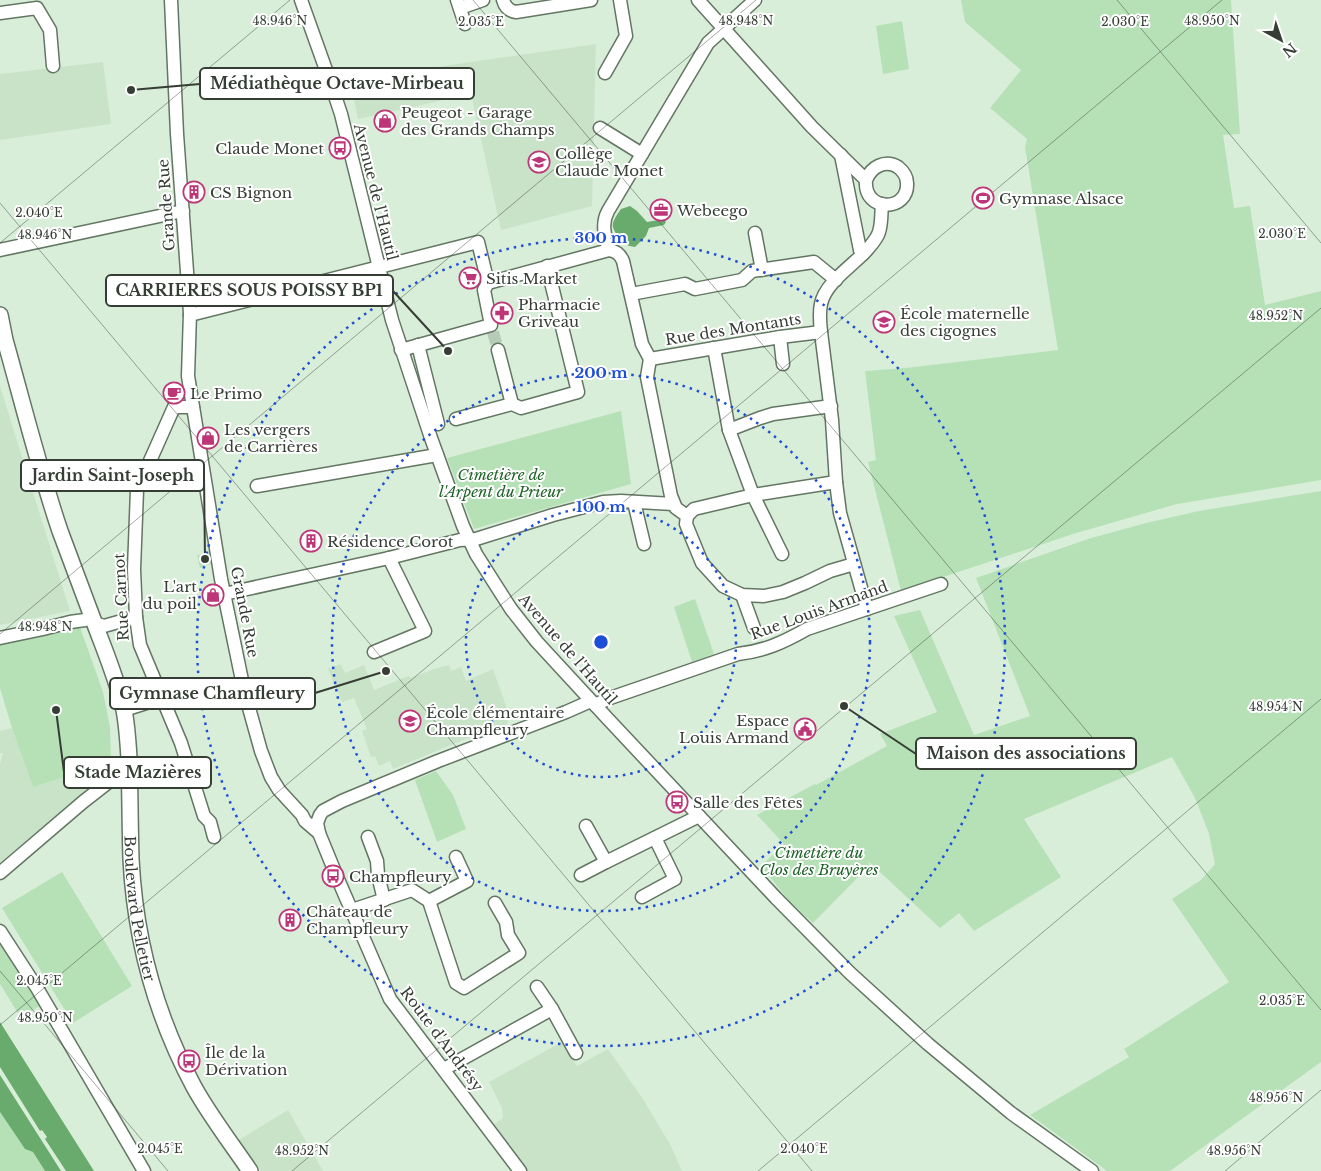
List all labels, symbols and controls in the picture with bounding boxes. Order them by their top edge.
text: 48.946°N [253,13,308,28]
text: 48.948°N [719,13,773,28]
text: 48.950°N [1184,13,1240,28]
text: 2.035°E [458,14,504,29]
text: 2.030°E [1101,14,1149,29]
north arrow [1256,15,1306,65]
text: N [1279,39,1300,61]
callout: Médiathèque Octave-Mirbeau [200,68,474,99]
text: Médiathèque Octave-Mirbeau [210,73,465,93]
place label: Peugeot - Garage des Grands Champs [401,103,555,139]
shop icon: Peugeot - Garage des Grands Champs [373,109,397,133]
street label: Avenue de l'Hautil [350,121,402,263]
bus stop icon: Claude Monet [328,136,352,160]
place label: Claude Monet [215,139,324,158]
place label: Collège Claude Monet [555,144,664,180]
school or university icon: Collège Claude Monet [527,150,551,174]
street label: Grande Rue [153,158,179,252]
building icon: CS Bignon [182,180,206,204]
place label: CS Bignon [210,183,292,202]
sports icon: Gymnase Alsace [971,186,995,210]
place label: Gymnase Alsace [999,189,1124,208]
office icon: Webeego [649,198,673,222]
place label: Webeego [676,201,748,220]
text: 2.040°E [15,205,63,220]
text: 2.030°E [1258,226,1306,241]
text: 48.946°N [18,227,73,242]
text: 300 m [575,228,628,247]
supermarket icon: Sitis Market [458,266,482,290]
place label: Sitis Market [486,269,578,288]
callout: CARRIERES SOUS POISSY BP1 [106,275,393,306]
text: CARRIERES SOUS POISSY BP1 [115,280,383,300]
place label: Pharmacie Griveau [518,295,600,331]
pharmacy icon: Pharmacie Griveau [490,301,514,325]
place label: École maternelle des cigognes [900,304,1030,340]
text: 48.952°N [1249,308,1303,323]
street label: Rue des Montants [664,309,803,349]
school or university icon: École maternelle des cigognes [872,310,896,334]
text: 200 m [575,363,628,382]
cafe icon: Le Primo [162,381,186,405]
place label: Le Primo [190,384,262,403]
place label: Les vergers de Carrières [224,420,318,456]
shop icon: Les vergers de Carrières [196,426,220,450]
callout: Jardin Saint-Joseph [21,460,204,491]
text: Jardin Saint-Joseph [29,465,195,485]
park label: Cimetière de l'Arpent du Prieur [439,465,564,501]
text: 100 m [576,497,626,516]
building icon: Résidence Corot [299,529,323,553]
place label: Résidence Corot [327,532,454,551]
street label: Rue Carnot [109,552,133,641]
street label: Grande Rue [227,565,263,659]
street label: Rue Louis Armand [748,576,890,644]
place label: L'art du poil [143,577,197,613]
shop icon: L'art du poil [201,583,225,607]
street label: Avenue de l'Hautil [514,589,621,708]
text: 48.948°N [18,619,72,634]
centre of rings [592,633,610,651]
callout: Gymnase Chamfleury [110,678,315,709]
text: Gymnase Chamfleury [119,683,305,703]
text: 48.954°N [1249,699,1303,714]
place label: École élémentaire Champfleury [426,703,564,739]
school or university icon: École élémentaire Champfleury [398,709,422,733]
place label: Espace Louis Armand [679,711,789,747]
public building icon: Espace Louis Armand [793,717,817,741]
callout: Maison des associations [916,738,1136,769]
text: Maison des associations [926,743,1126,763]
callout: Stade Mazières [64,757,211,788]
text: Stade Mazières [75,762,201,782]
bus stop icon: Salle des Fêtes [665,790,689,814]
place label: Salle des Fêtes [693,793,803,812]
street label: Boulevard Pelletier [121,836,160,984]
park label: Cimetière du Clos des Bruyères [759,843,879,879]
bus stop icon: Champfleury [321,864,345,888]
place label: Champfleury [349,867,452,886]
place label: Château de Champfleury [306,902,409,938]
building icon: Château de Champfleury [278,908,302,932]
text: 2.045°E [16,973,62,988]
street label: Route d'Andrésy [396,983,488,1095]
text: 2.035°E [1259,993,1305,1008]
text: 48.950°N [17,1010,73,1025]
place label: Île de la Dérivation [205,1043,287,1079]
bus stop icon: Île de la Dérivation [177,1049,201,1073]
text: 48.956°N [1249,1090,1304,1105]
text: 2.045°E [137,1141,183,1156]
text: 2.040°E [780,1141,828,1156]
text: 48.952°N [275,1143,329,1158]
text: 48.956°N [1207,1143,1262,1158]

